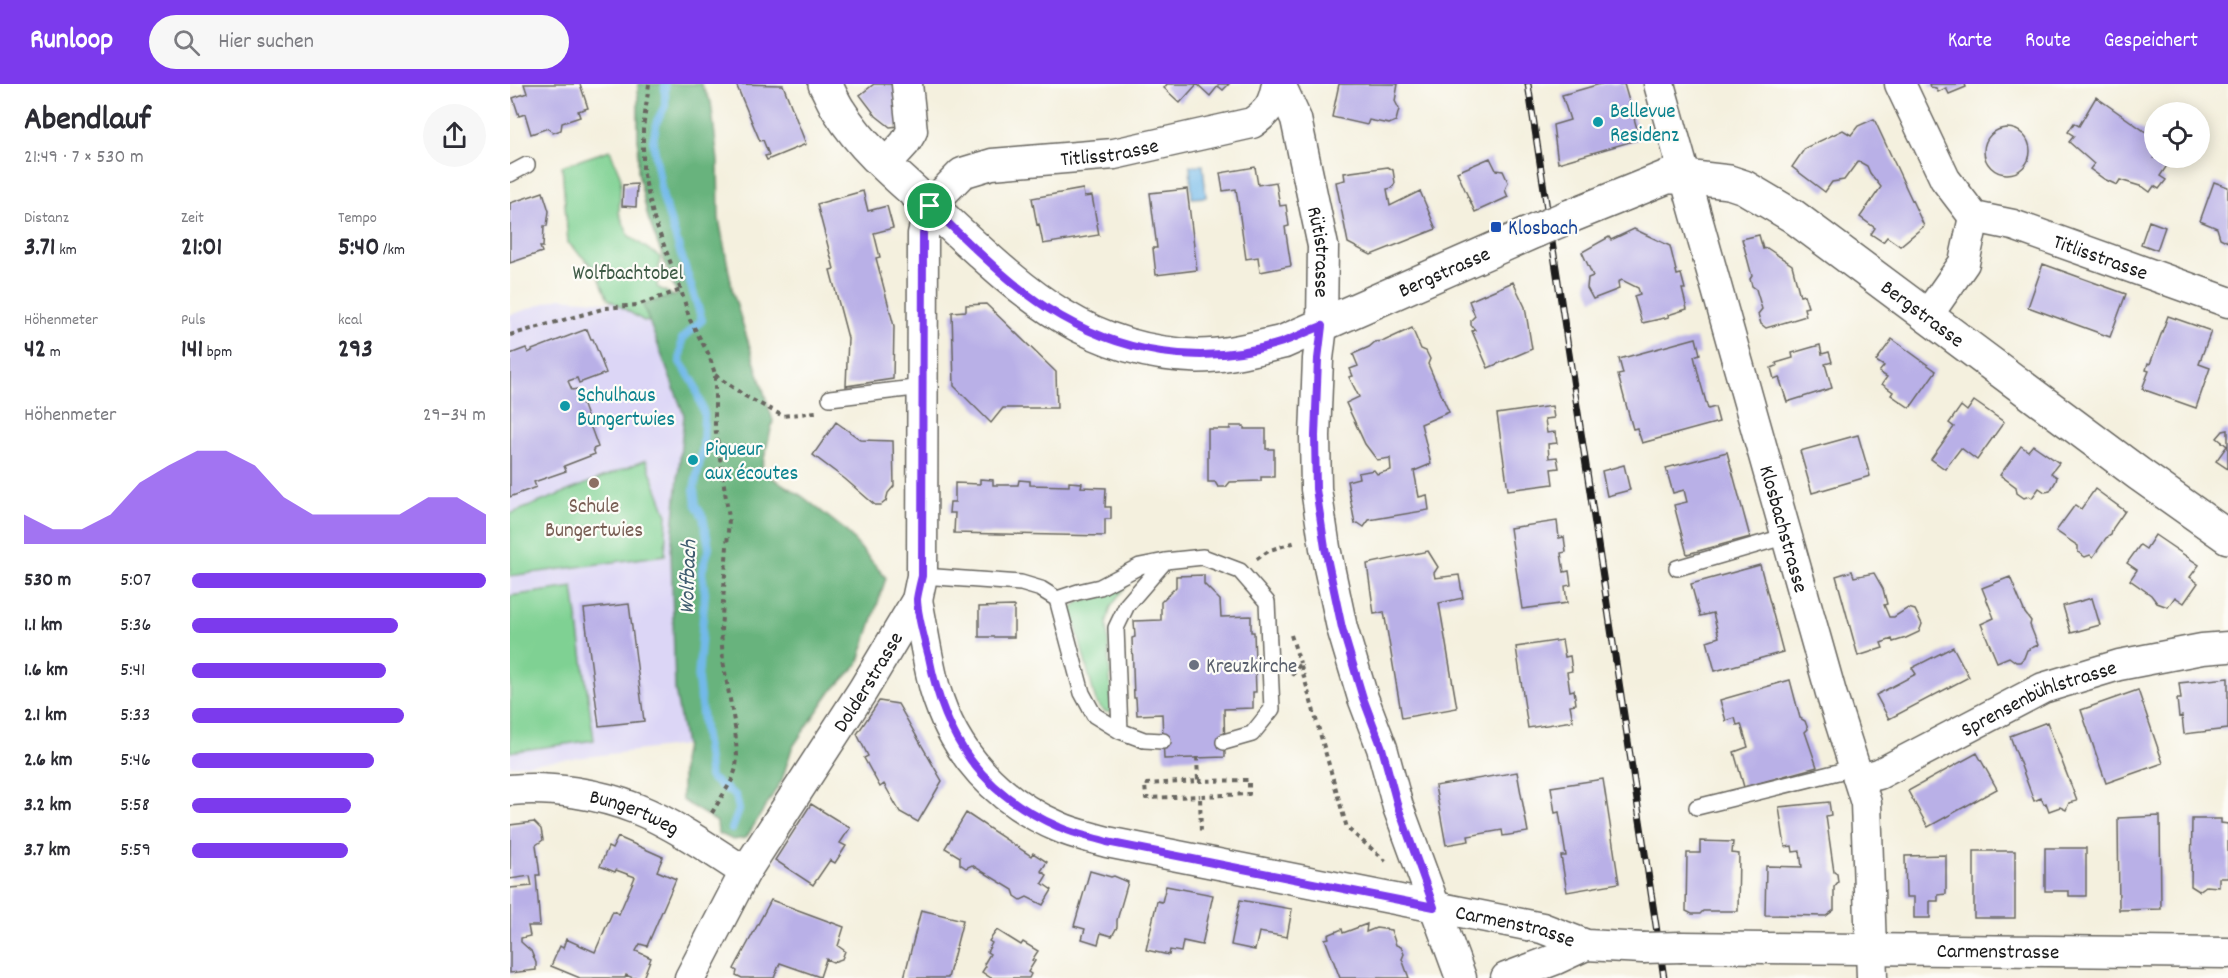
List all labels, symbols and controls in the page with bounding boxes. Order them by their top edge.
search box [149,15,569,69]
text: Runloop [30,22,113,62]
icon: search [170,26,203,59]
text: Hier suchen [218,27,314,58]
text: Karte [1948,27,1992,57]
text: Route [2025,27,2071,57]
text: Gespeichert [2104,27,2198,57]
text: Abendlauf [24,98,151,145]
place label: Bellevue Residenz [1610,98,1679,152]
map controls [2144,102,2210,168]
button: locate [2144,102,2210,168]
button: share [423,104,486,167]
marker: Bellevue Residenz [1591,115,1605,129]
street label: Titlisstrasse [1059,132,1162,176]
text: 21:49 · 7 × 530 m [24,144,144,172]
pin [904,180,955,231]
icon: arrive [913,189,946,222]
street label: Rütistrasse [1297,204,1335,298]
text: Distanz [24,207,69,230]
text: Zeit [181,207,204,230]
text: Tempo [338,207,377,230]
place label: Klosbach [1508,215,1578,245]
marker: Klosbach [1489,220,1503,234]
street label: Titlisstrasse [2048,228,2151,290]
text: 3.71 [24,230,56,267]
text: 21:01 [181,230,222,267]
text: 5:40 [338,230,379,267]
text: km [56,239,77,262]
text: /km [379,239,405,262]
street label: Bergstrasse [1394,241,1496,307]
park label: Wolfbachtobel [572,260,684,290]
street label: Bergstrasse [1873,274,1969,356]
text: Höhenmeter [24,309,98,332]
text: Puls [181,309,206,332]
text: kcal [338,309,362,332]
text: 42 [24,332,46,369]
text: 141 [181,332,203,369]
text: 293 [338,332,373,369]
text: m [46,341,61,364]
text: bpm [203,341,232,364]
place label: Schulhaus Bungertwies [577,382,675,436]
marker: Schulhaus Bungertwies [558,399,572,413]
text: Höhenmeter [24,402,116,430]
text: 29–34 m [423,402,486,430]
place label: Piqueur aux écoutes [705,436,798,490]
marker: Piqueur aux écoutes [686,453,700,467]
street label: Klosbachstrasse [1749,462,1814,597]
marker: Schule Bungertwies [587,476,601,490]
place label: Schule Bungertwies [545,493,643,547]
water label: Wolfbach [673,539,706,615]
text: 530 m [24,567,71,595]
text: 5:07 [120,567,151,595]
text: 1.1 km [24,612,63,640]
text: 5:36 [120,612,151,640]
street label: Dolderstrasse [827,627,913,739]
place label: Kreuzkirche [1206,653,1297,683]
street label: Sprensenbühlstrasse [1956,655,2121,746]
text: 1.6 km [24,657,68,685]
text: 5:41 [120,657,145,685]
marker: Kreuzkirche [1187,658,1201,672]
text: 2.1 km [24,702,67,730]
text: 5:33 [120,702,150,730]
text: 2.6 km [24,747,72,775]
text: 5:46 [120,747,151,775]
street label: Bungertweg [586,783,684,845]
text: 3.2 km [24,792,71,820]
text: 5:58 [120,792,150,820]
text: 3.7 km [24,837,70,865]
text: 5:59 [120,837,151,865]
street label: Carmenstrasse [1452,899,1579,957]
street label: Carmenstrasse [1936,938,2059,969]

